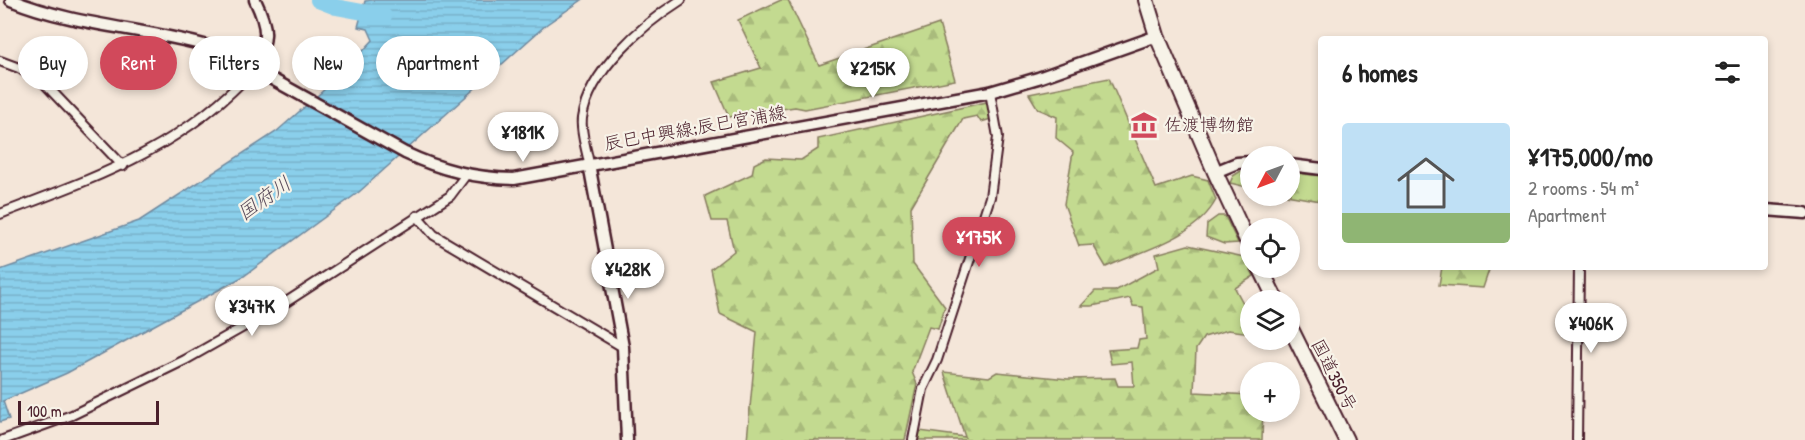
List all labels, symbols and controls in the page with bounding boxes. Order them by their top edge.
chip: Buy [18,36,88,90]
chip: Rent [100,36,177,90]
chip: Filters [189,36,280,90]
chip: New [292,36,364,90]
chip: Apartment [376,36,500,90]
pin: ¥215K [831,48,915,99]
text: ¥215K [851,54,895,81]
text: 6 homes [1342,55,1418,90]
icon: filters [1711,56,1744,89]
street label: 辰巳中興線;辰巳宮浦線 [602,99,788,156]
museum icon: 佐渡博物館 [1129,110,1159,140]
pin: ¥181K [481,112,565,163]
place label: 佐渡博物館 [1164,112,1254,137]
text: ¥181K [502,118,544,145]
text: ¥175,000/mo [1528,139,1653,174]
north arrow [1240,146,1300,206]
map controls [1240,146,1300,422]
icon: home [1390,147,1462,219]
water label: 国府川 [231,169,296,226]
text: 2 rooms · 54 m² [1528,174,1639,201]
text: Apartment [1528,201,1606,228]
pin: ¥175K [937,217,1021,268]
button: locate [1240,218,1300,278]
text: ¥175K [956,223,1002,250]
pin: ¥428K [586,249,670,300]
text: ¥428K [605,255,651,282]
pin: ¥347K [210,286,294,337]
button: layers [1240,290,1300,350]
text: ¥347K [229,292,275,319]
pin: ¥406K [1549,303,1633,354]
text: ¥406K [1569,309,1613,336]
street label: 国道350号 [1306,334,1363,415]
button: + [1240,362,1300,422]
scale bar [18,398,159,426]
text: 100 m [27,400,62,422]

